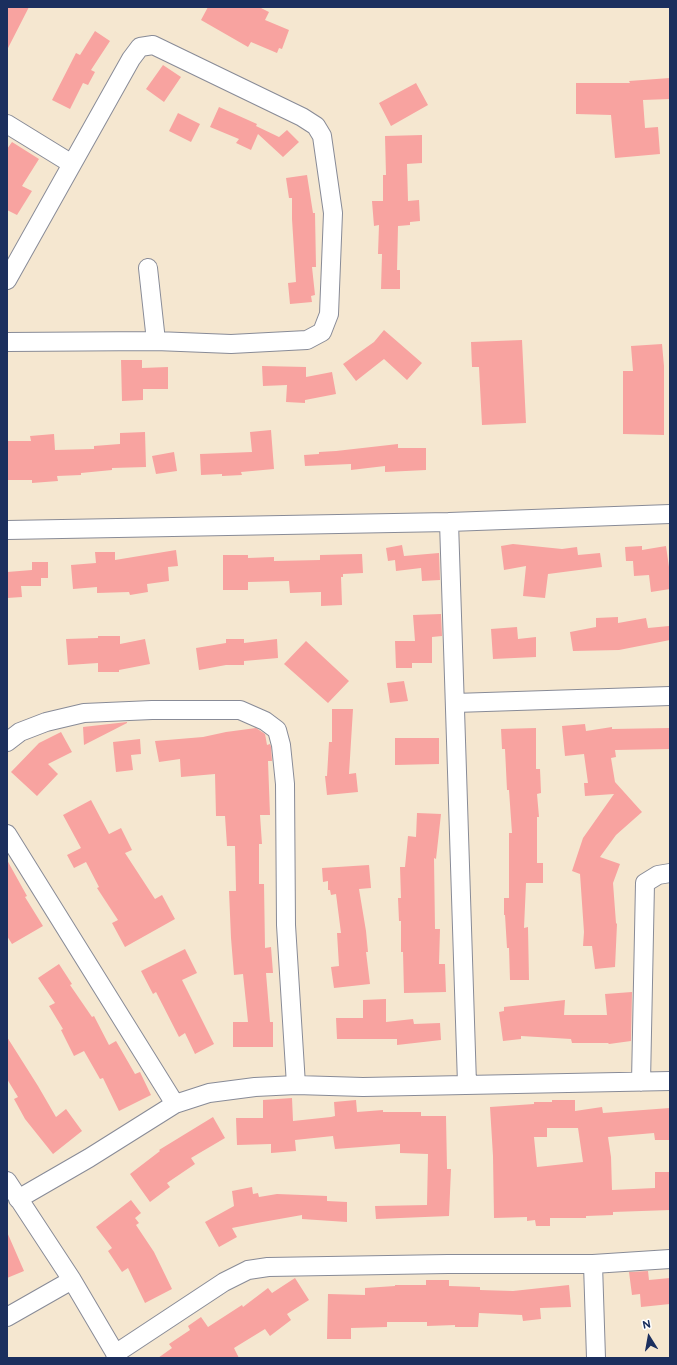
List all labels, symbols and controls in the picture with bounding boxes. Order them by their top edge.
north arrow [629,1317,669,1357]
text: N [641,1318,652,1332]

